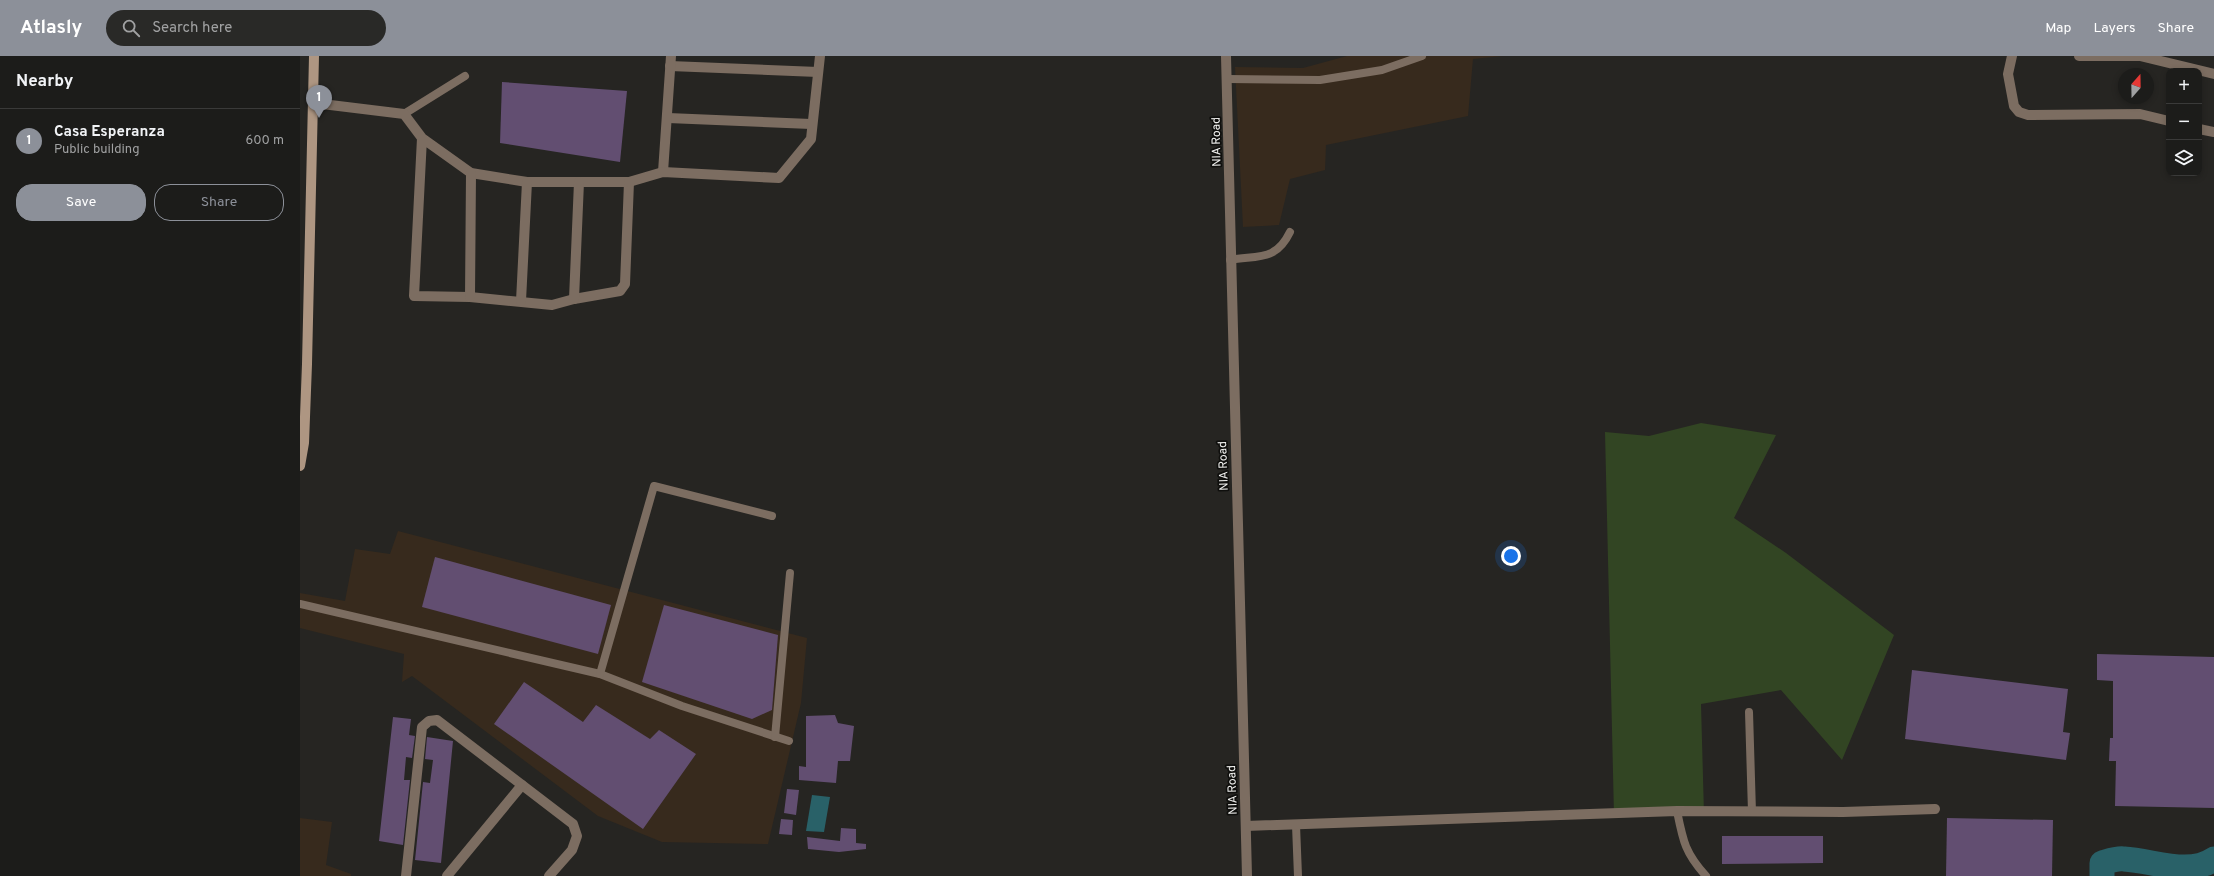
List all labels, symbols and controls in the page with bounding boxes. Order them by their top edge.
search box [106,10,386,46]
text: Atlasly [20,16,82,40]
icon: search [120,17,142,39]
text: Search here [152,19,232,38]
text: Map [2045,20,2071,37]
text: Layers [2093,20,2135,37]
text: Share [2157,20,2194,37]
north arrow [2118,68,2154,104]
map controls [2166,68,2202,176]
button: + [2166,68,2202,104]
text: Nearby [16,71,73,93]
pin: 1 [306,85,332,118]
button: − [2166,104,2202,140]
street label: NIA Road [1209,117,1225,167]
text: Casa Esperanza [54,123,165,142]
text: 1 [26,133,32,149]
text: 600 m [246,133,284,149]
button: layers [2166,140,2202,176]
text: Public building [54,142,140,158]
button: Save [16,184,146,221]
button: Share [154,184,284,221]
street label: NIA Road [1215,441,1233,491]
your location [1501,546,1521,566]
street label: NIA Road [1224,765,1242,815]

